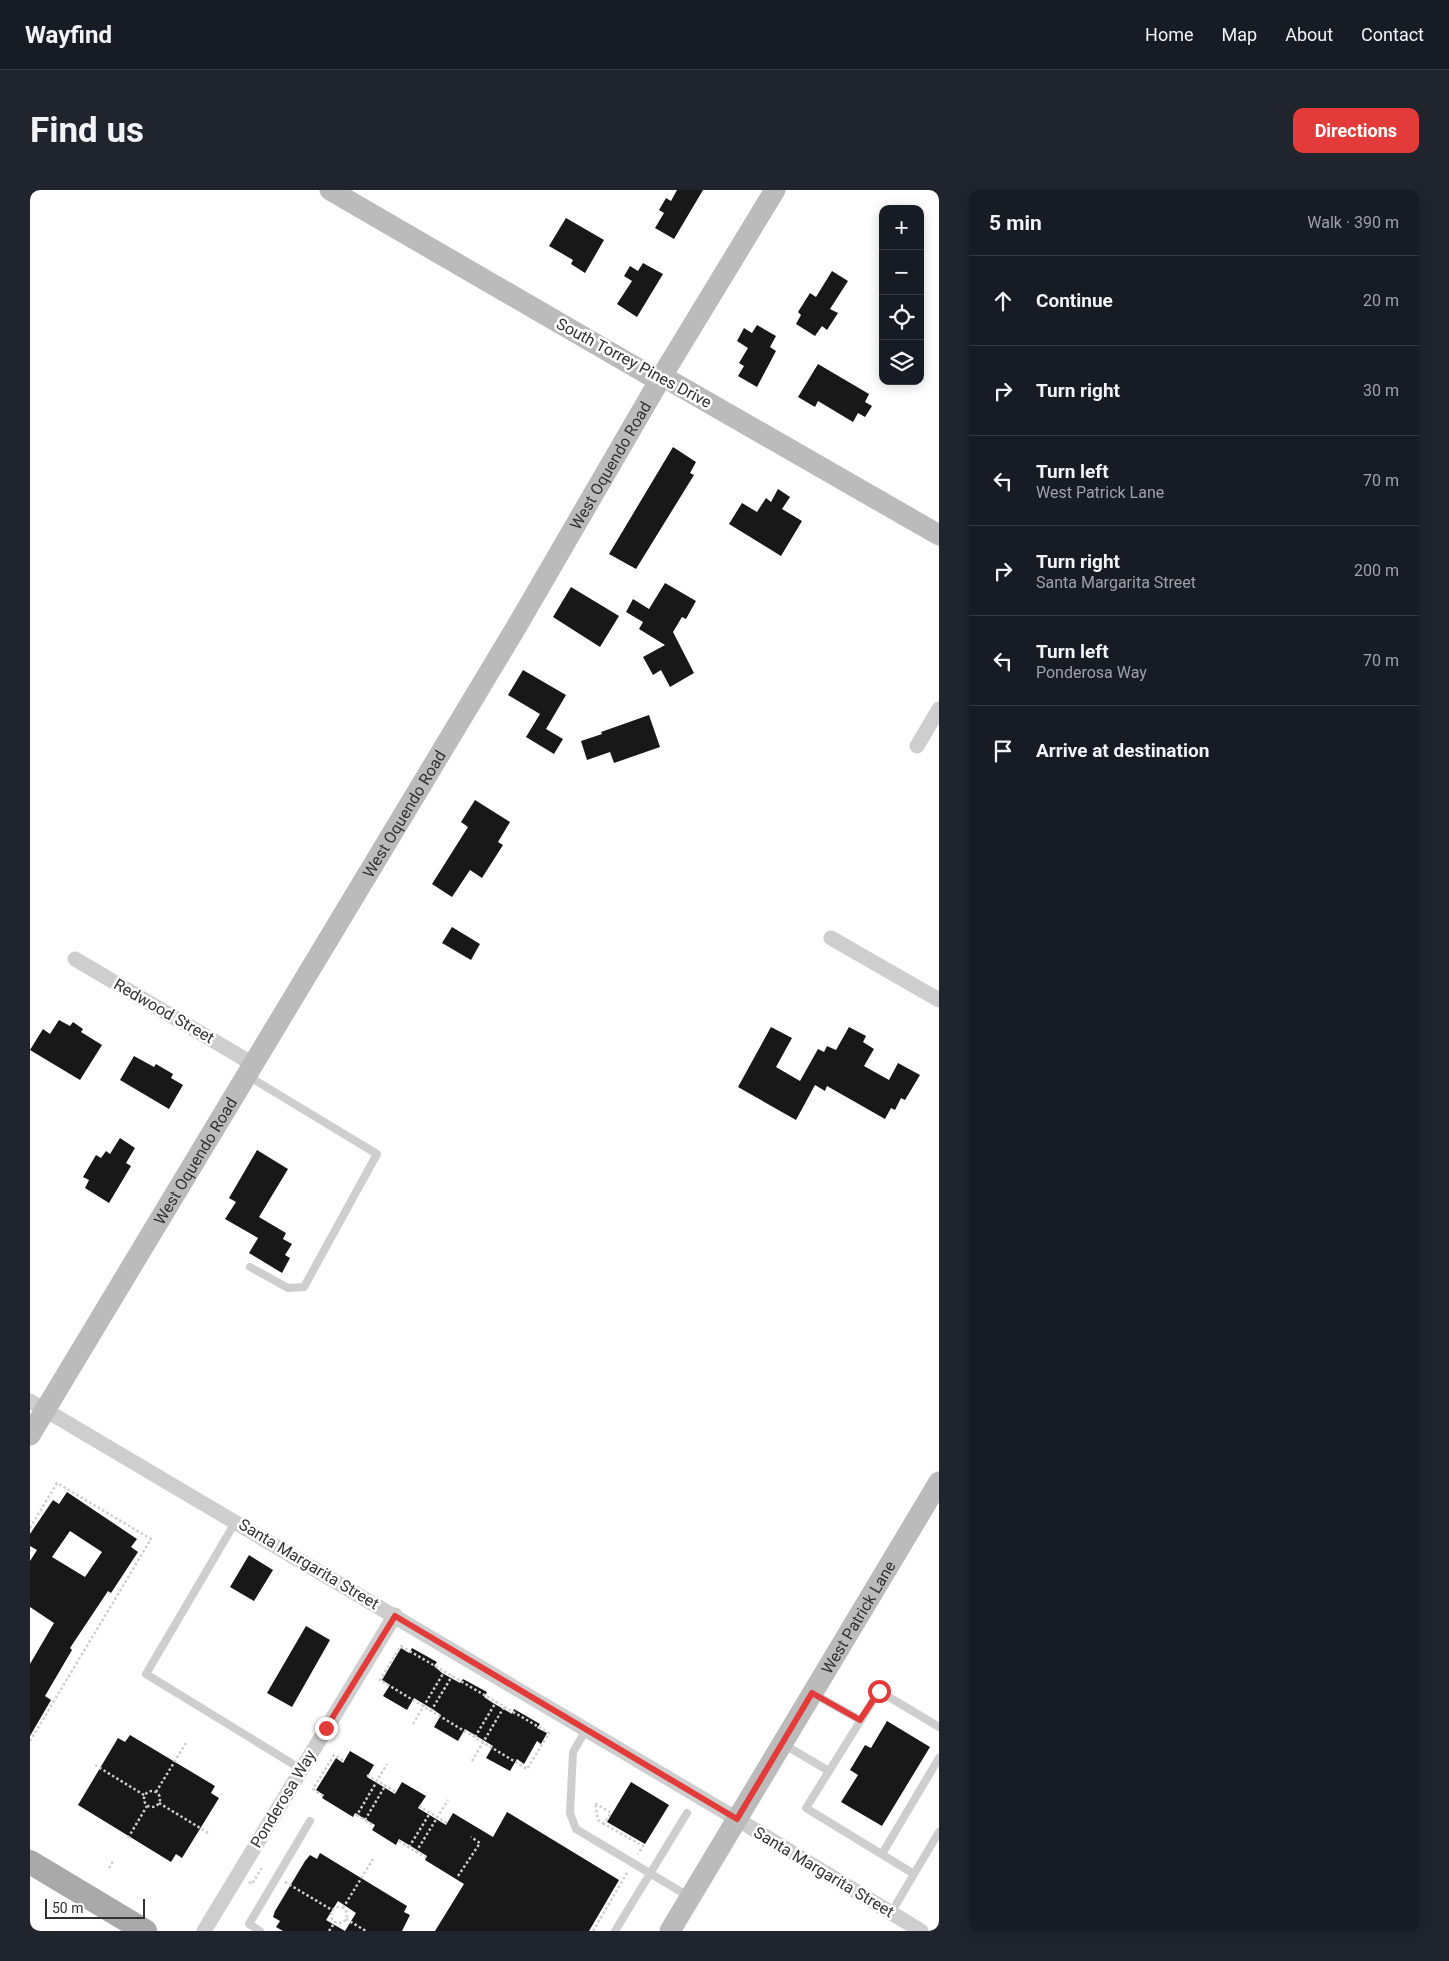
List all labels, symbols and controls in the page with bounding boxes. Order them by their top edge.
text: Wayfind [25,21,112,49]
text: Home [1145,24,1194,45]
text: Map [1222,24,1257,45]
text: About [1285,24,1333,45]
text: Contact [1361,24,1424,45]
button: Directions [1293,108,1419,153]
text: Find us [30,110,144,151]
map controls [879,205,924,385]
button: + [879,205,924,250]
text: 5 min [989,211,1042,235]
text: Walk · 390 m [1307,213,1399,232]
button: − [879,250,924,295]
icon: ahead [989,287,1017,315]
text: Continue [1036,289,1113,312]
text: 20 m [1363,291,1399,310]
button: locate [879,295,924,340]
street label: South Torrey Pines Drive [553,314,715,412]
button: layers [879,340,924,385]
icon: right [989,377,1017,405]
text: Turn right [1036,379,1120,402]
text: 30 m [1363,381,1399,400]
street label: West Oquendo Road [566,398,655,533]
text: Turn left [1036,460,1109,483]
icon: left [989,467,1017,495]
text: 70 m [1363,471,1399,490]
text: West Patrick Lane [1036,483,1164,502]
text: Turn right [1036,550,1120,573]
icon: right [989,557,1017,585]
text: 200 m [1354,561,1399,580]
text: Santa Margarita Street [1036,573,1196,592]
text: Turn left [1036,640,1109,663]
icon: left [989,647,1017,675]
text: 70 m [1363,651,1399,670]
text: Ponderosa Way [1036,663,1147,682]
icon: arrive [989,737,1017,765]
text: Arrive at destination [1036,739,1209,762]
street label: West Oquendo Road [358,747,449,881]
street label: Redwood Street [110,975,218,1047]
street label: West Oquendo Road [150,1094,241,1228]
street label: Santa Margarita Street [236,1515,382,1613]
street label: West Patrick Lane [817,1557,899,1677]
route start [868,1680,891,1703]
route end [315,1717,338,1740]
street label: Ponderosa Way [246,1746,320,1851]
street label: Santa Margarita Street [751,1823,897,1921]
scale bar [45,1896,145,1919]
text: 50 m [52,1900,84,1916]

